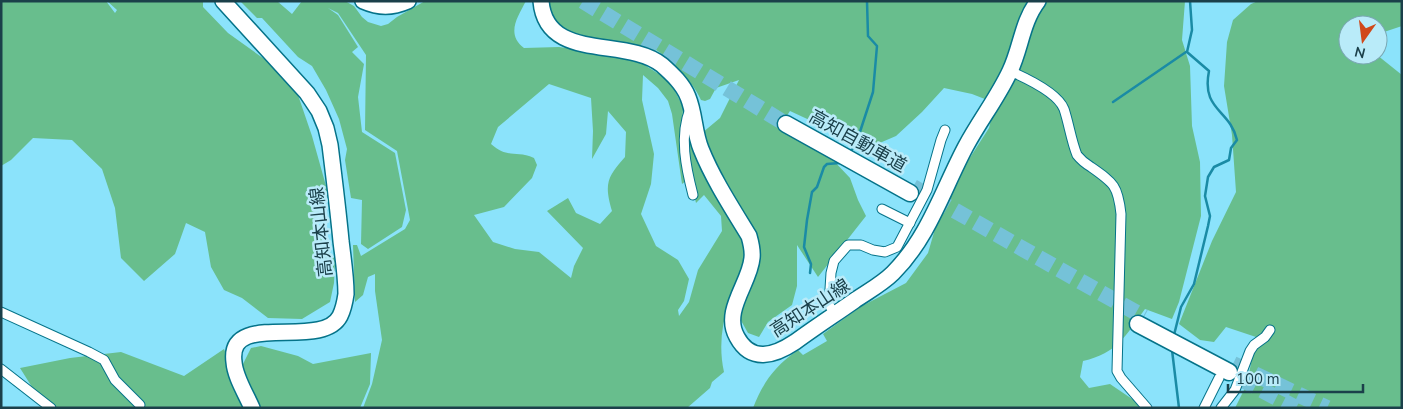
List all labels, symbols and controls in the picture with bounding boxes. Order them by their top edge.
north arrow [1338,15,1388,65]
text: N [1353,42,1367,63]
street label: 高知自動車道 [805,104,911,178]
street label: 高知本山線 [304,186,338,278]
street label: 高知本山線 [766,273,854,343]
scale bar [1228,362,1363,394]
text: 100 m [1236,369,1280,389]

